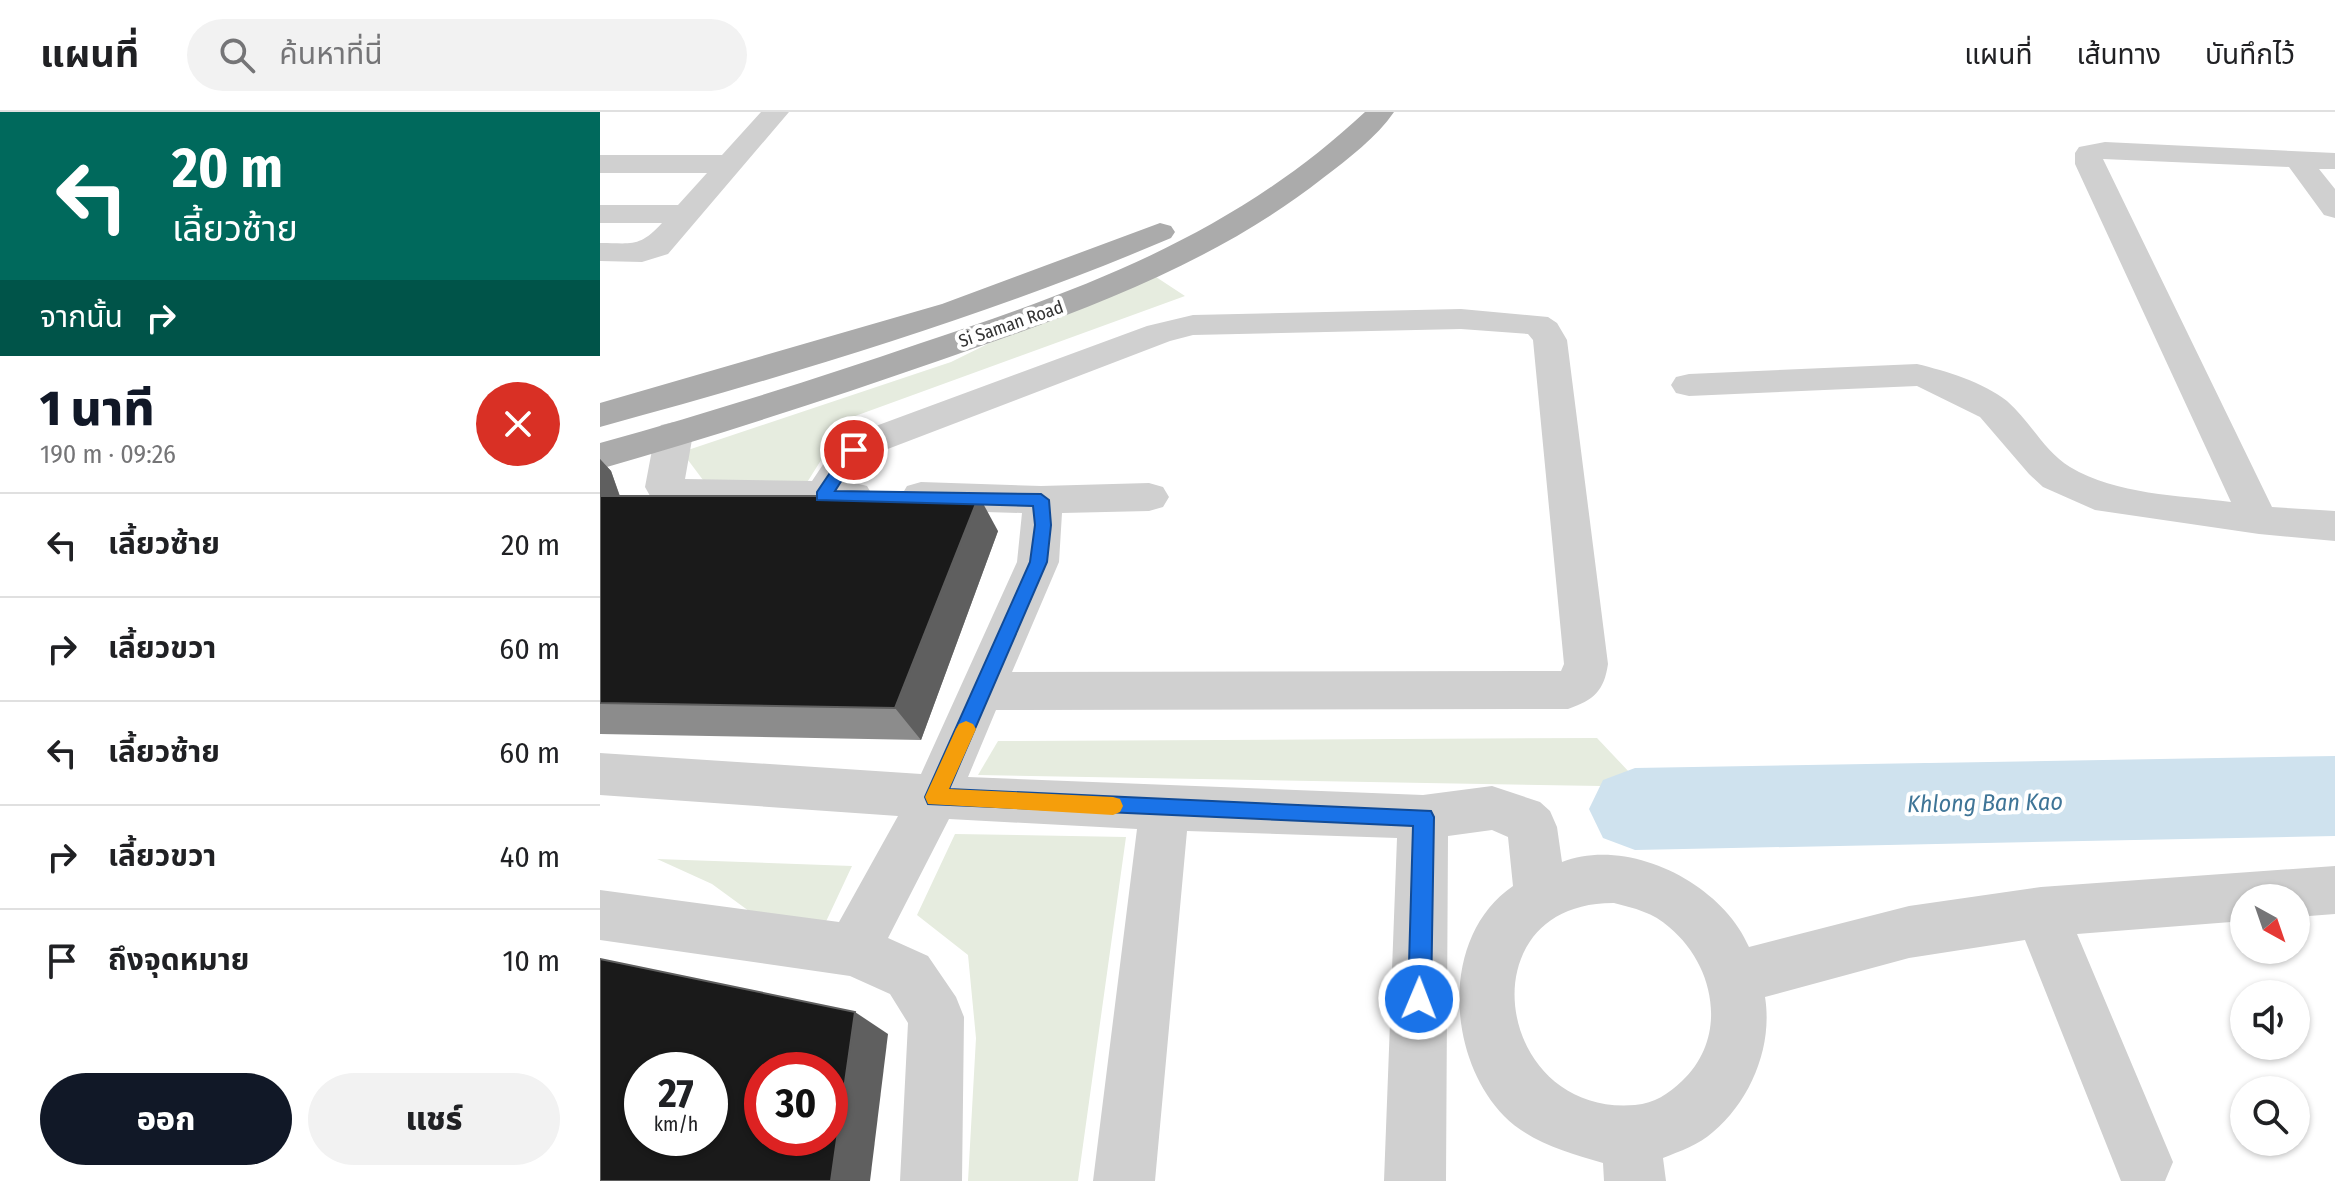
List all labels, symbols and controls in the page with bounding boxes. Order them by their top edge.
search box [187,19,747,91]
text: แผนที่ [40,31,139,77]
icon: search [215,33,259,77]
text: ค้นหาที่นี่ [279,36,383,72]
text: แผนที่ [1964,38,2032,71]
text: เส้นทาง [2076,38,2161,71]
text: บันทึกไว้ [2205,38,2295,71]
text: 20 m [172,135,283,202]
icon: left [40,144,144,248]
text: เลี้ยวซ้าย [172,207,298,251]
icon: right [139,296,183,340]
street label: Si Saman Road [956,296,1066,352]
text: จากนั้น [40,299,123,335]
text: 1 นาที [40,380,155,438]
button: close [476,382,560,466]
pin [820,416,888,484]
icon: arrive [832,428,876,472]
text: 190 m · 09:26 [40,439,176,470]
icon: left [40,523,84,567]
text: เลี้ยวซ้าย [108,526,220,562]
text: 20 m [501,527,560,563]
icon: right [40,627,84,671]
text: เลี้ยวขวา [108,630,216,666]
text: 60 m [499,631,560,667]
icon: left [40,731,84,775]
text: เลี้ยวซ้าย [108,734,220,770]
text: 60 m [499,735,560,771]
water label: Khlong Ban Kao [1907,788,2063,818]
icon: right [40,835,84,879]
text: เลี้ยวขวา [108,838,216,874]
text: 40 m [500,839,560,875]
north arrow [2230,884,2310,964]
map controls [2230,884,2310,1156]
icon: arrive [40,939,84,983]
text: ถึงจุดหมาย [108,942,249,978]
text: 10 m [503,943,560,979]
position arrow [1377,957,1461,1041]
button: sound [2230,980,2310,1060]
speed limit sign: 30 [744,1052,848,1156]
text: 27 [658,1070,694,1118]
button: ออก [40,1073,292,1165]
button: แชร์ [308,1073,560,1165]
button: search [2230,1076,2310,1156]
text: km/h [654,1112,698,1136]

